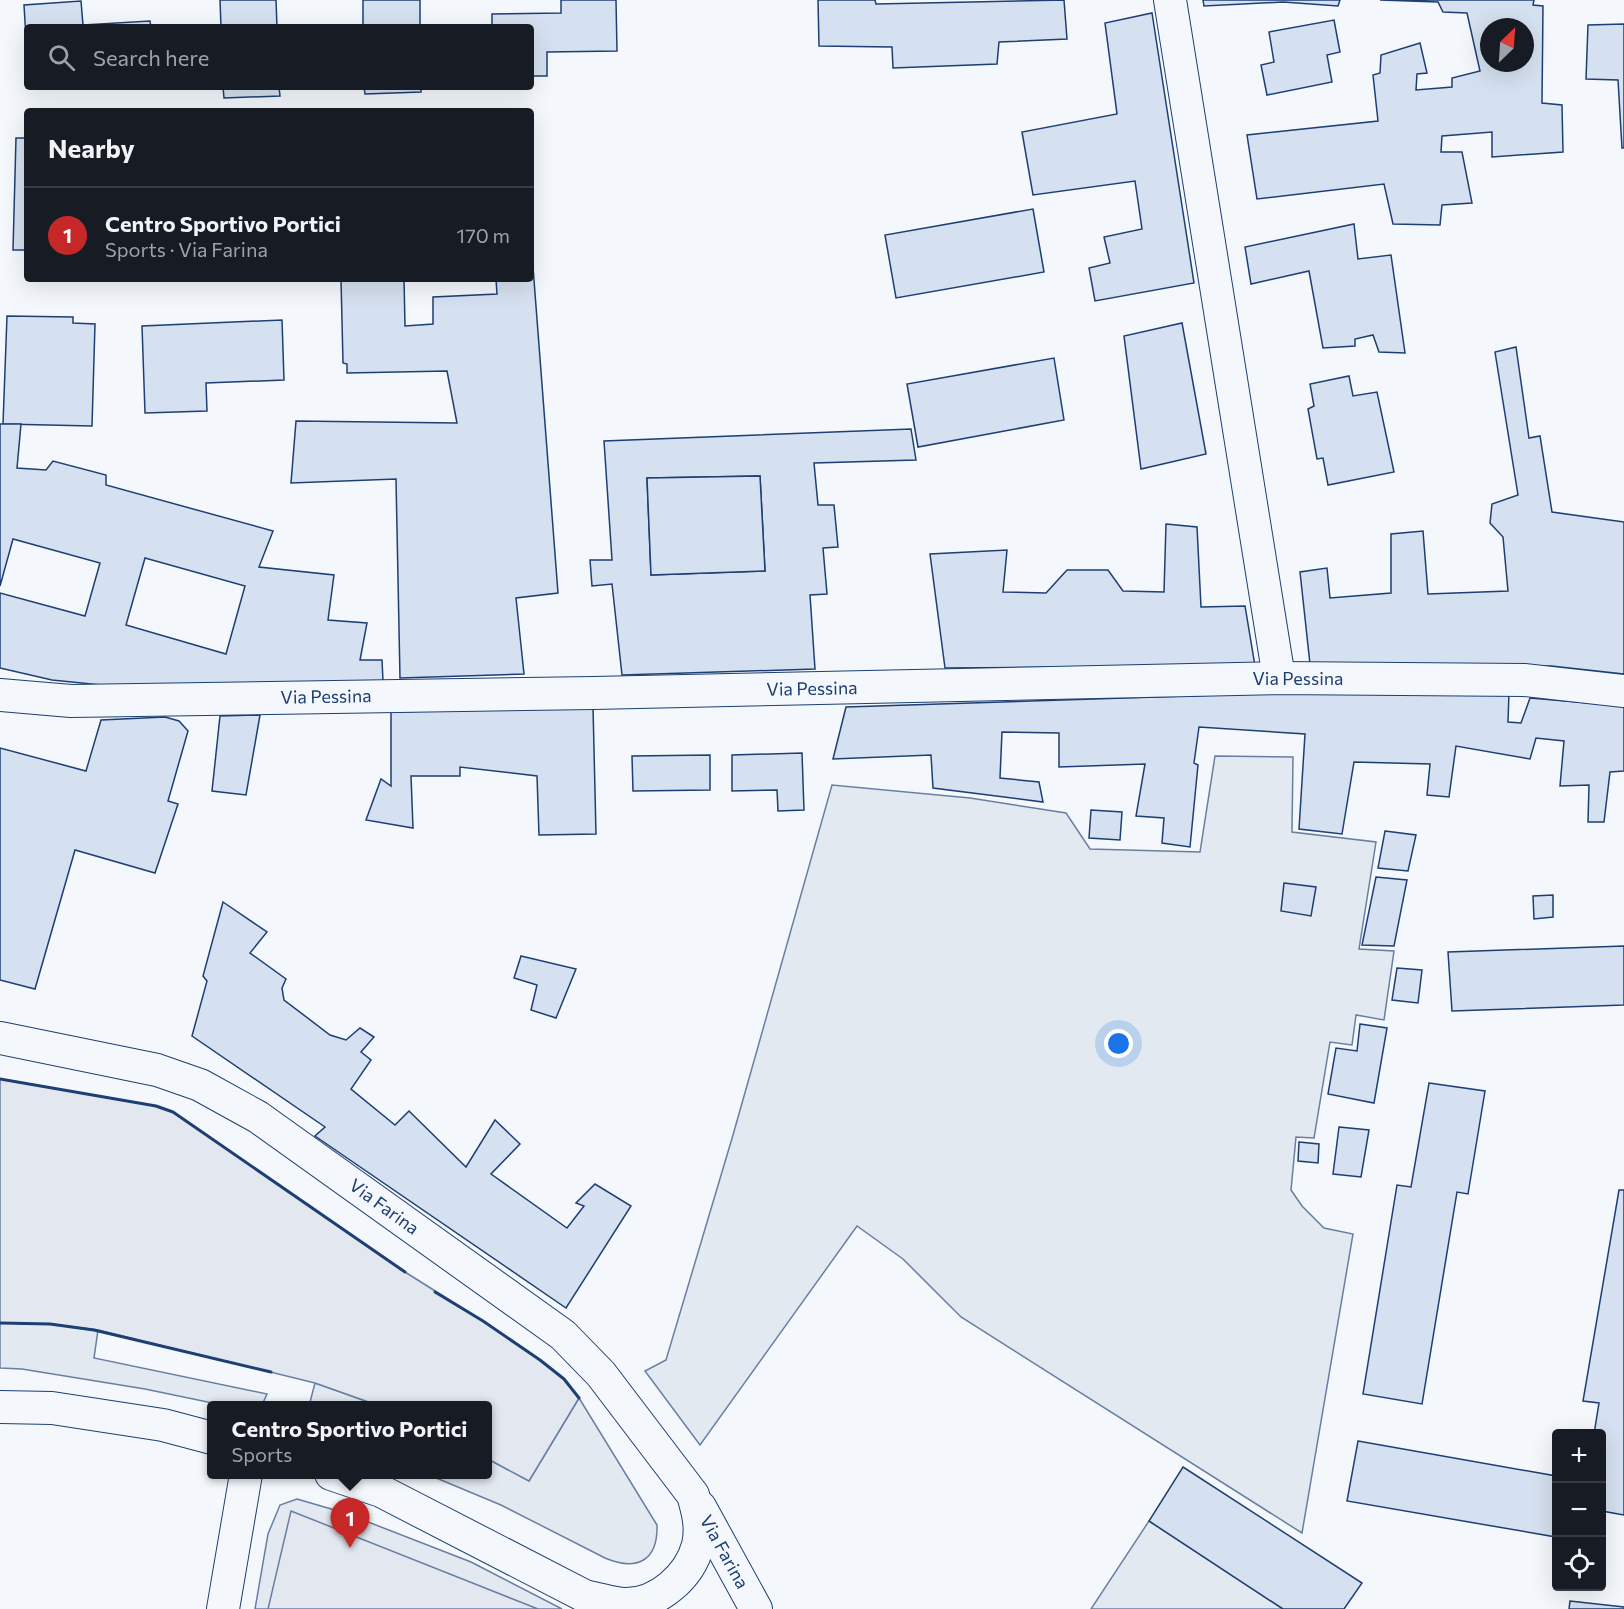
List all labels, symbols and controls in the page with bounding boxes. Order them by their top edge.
north arrow [1480,18,1534,72]
search box [24,24,534,90]
icon: search [45,41,78,74]
text: Search here [93,44,209,71]
text: Nearby [48,132,135,163]
text: Centro Sportivo Portici [105,210,341,237]
text: 1 [63,223,72,247]
text: 170 m [457,223,510,247]
text: Sports · Via Farina [105,237,268,261]
street label: Via Pessina [1252,667,1344,689]
street label: Via Pessina [766,676,858,700]
street label: Via Pessina [280,684,372,708]
your location [1104,1029,1133,1058]
street label: Via Farina [345,1174,424,1239]
popup [207,1401,492,1479]
text: Centro Sportivo Portici [232,1415,467,1442]
map controls [1552,1429,1606,1591]
button: + [1552,1429,1606,1483]
text: Sports [232,1442,292,1466]
button: − [1552,1483,1606,1537]
pin: 1 [330,1498,370,1548]
street label: Via Farina [696,1511,754,1592]
button: locate [1552,1537,1606,1591]

